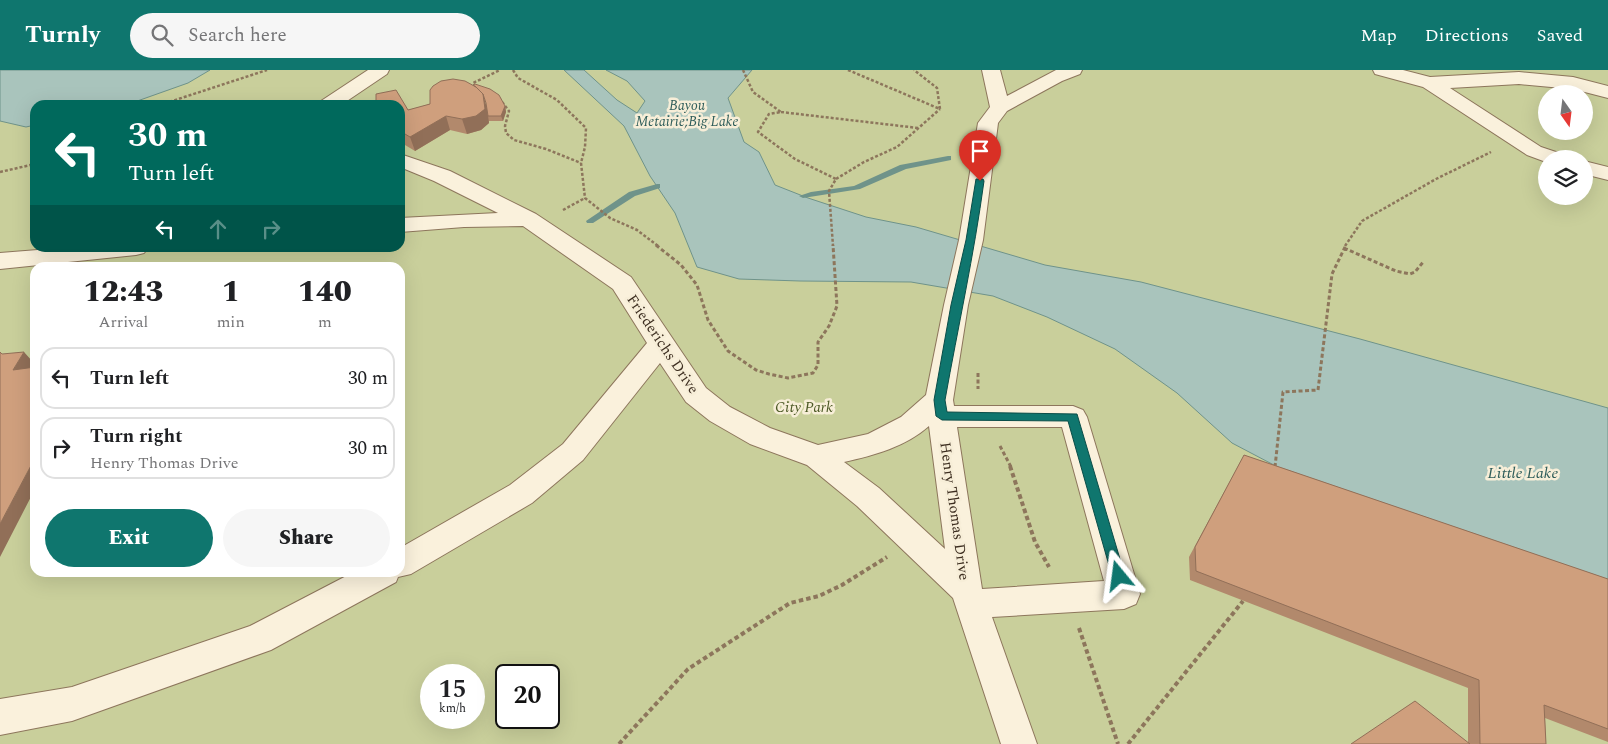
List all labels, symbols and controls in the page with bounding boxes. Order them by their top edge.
search box [130,13,480,58]
text: Turnly [25,17,100,53]
icon: search [148,21,176,49]
text: Search here [188,21,287,50]
text: Map [1361,22,1397,49]
text: Directions [1425,22,1509,49]
text: Saved [1537,22,1583,49]
north arrow [1538,85,1592,140]
map controls [1538,85,1593,205]
water label: Bayou Metairie;Big Lake [635,95,739,132]
text: 30 m [128,109,208,162]
icon: left [45,120,110,185]
pin [959,130,1001,181]
icon: arrive [966,137,994,165]
button: layers [1538,150,1593,205]
text: Turn left [128,157,214,190]
icon: left [151,215,179,243]
icon: ahead [204,215,232,243]
icon: right [257,215,285,243]
text: 12:43 [83,269,164,315]
text: 1 [222,269,240,315]
text: 140 [298,269,352,315]
street label: Friederichs Drive [621,290,705,399]
text: Arrival [98,310,148,334]
text: min [217,310,245,334]
text: m [318,310,332,334]
icon: left [47,364,75,392]
text: Turn left [90,364,169,393]
text: 30 m [348,364,388,393]
park label: City Park [775,396,833,419]
text: Turn right [90,422,183,451]
icon: right [47,434,75,462]
text: 30 m [348,434,388,463]
street label: Henry Thomas Drive [933,441,976,582]
text: Henry Thomas Drive [90,451,238,475]
water label: Little Lake [1488,461,1558,485]
button: Exit [45,509,213,567]
button: Share [223,509,390,567]
position arrow [1092,549,1144,601]
speed limit sign: 20 [495,664,560,729]
text: 15 [438,671,467,709]
text: km/h [439,699,466,718]

